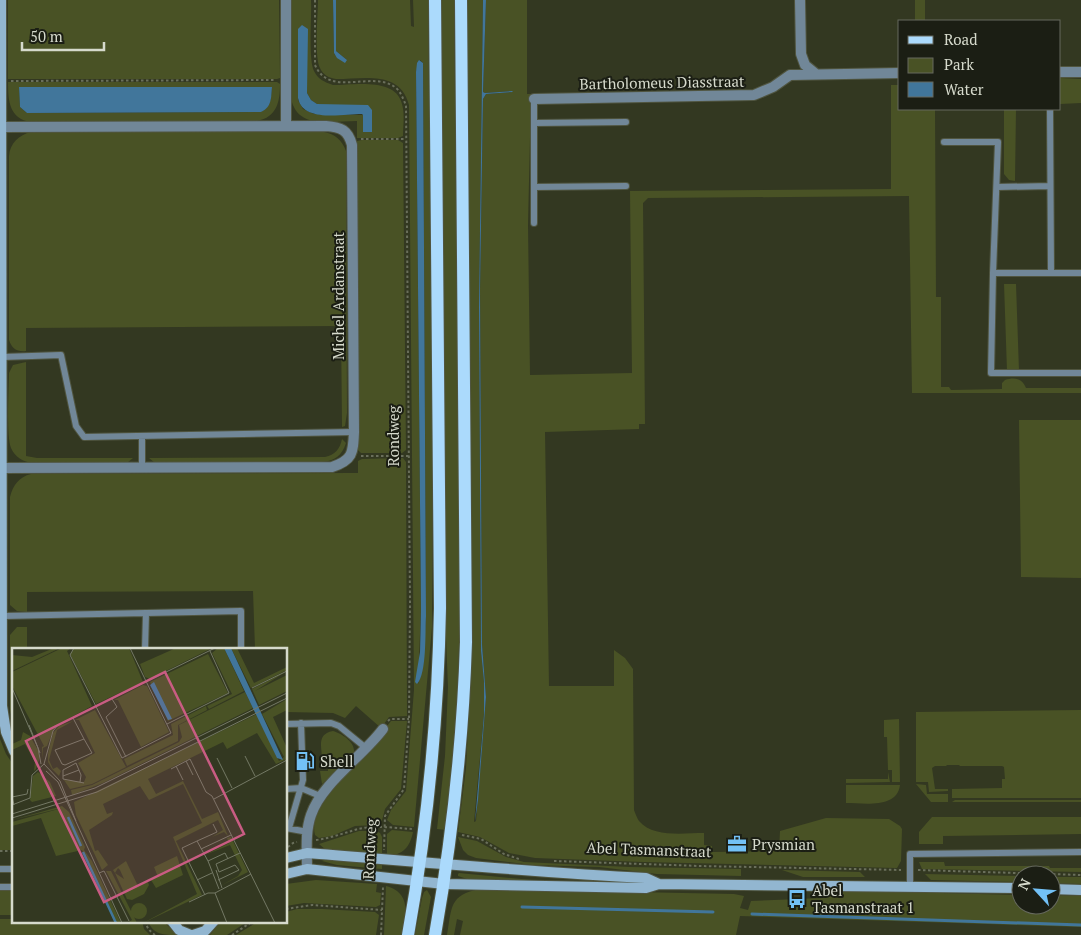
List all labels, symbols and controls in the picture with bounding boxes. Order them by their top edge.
scale bar [22,20,105,52]
legend [898,20,1061,110]
text: 50 m [30,26,63,46]
text: Road [944,29,977,49]
text: Park [944,54,974,74]
street label: Bartholomeus Diasstraat [579,71,745,93]
text: Water [944,79,984,99]
street label: Michel Ardanstraat [328,232,348,360]
street label: Rondweg [383,404,403,466]
inset map [12,648,288,922]
fuel station icon: Shell [294,750,316,772]
place label: Shell [320,751,353,771]
street label: Rondweg [357,817,381,880]
office icon: Prysmian [726,833,748,855]
place label: Prysmian [752,834,815,854]
street label: Abel Tasmanstraat [586,837,712,861]
north arrow [1011,865,1061,915]
text: N [1013,875,1035,893]
place label: Abel Tasmanstraat 1 [812,880,915,917]
bus stop icon: Abel Tasmanstraat 1 [786,888,808,910]

